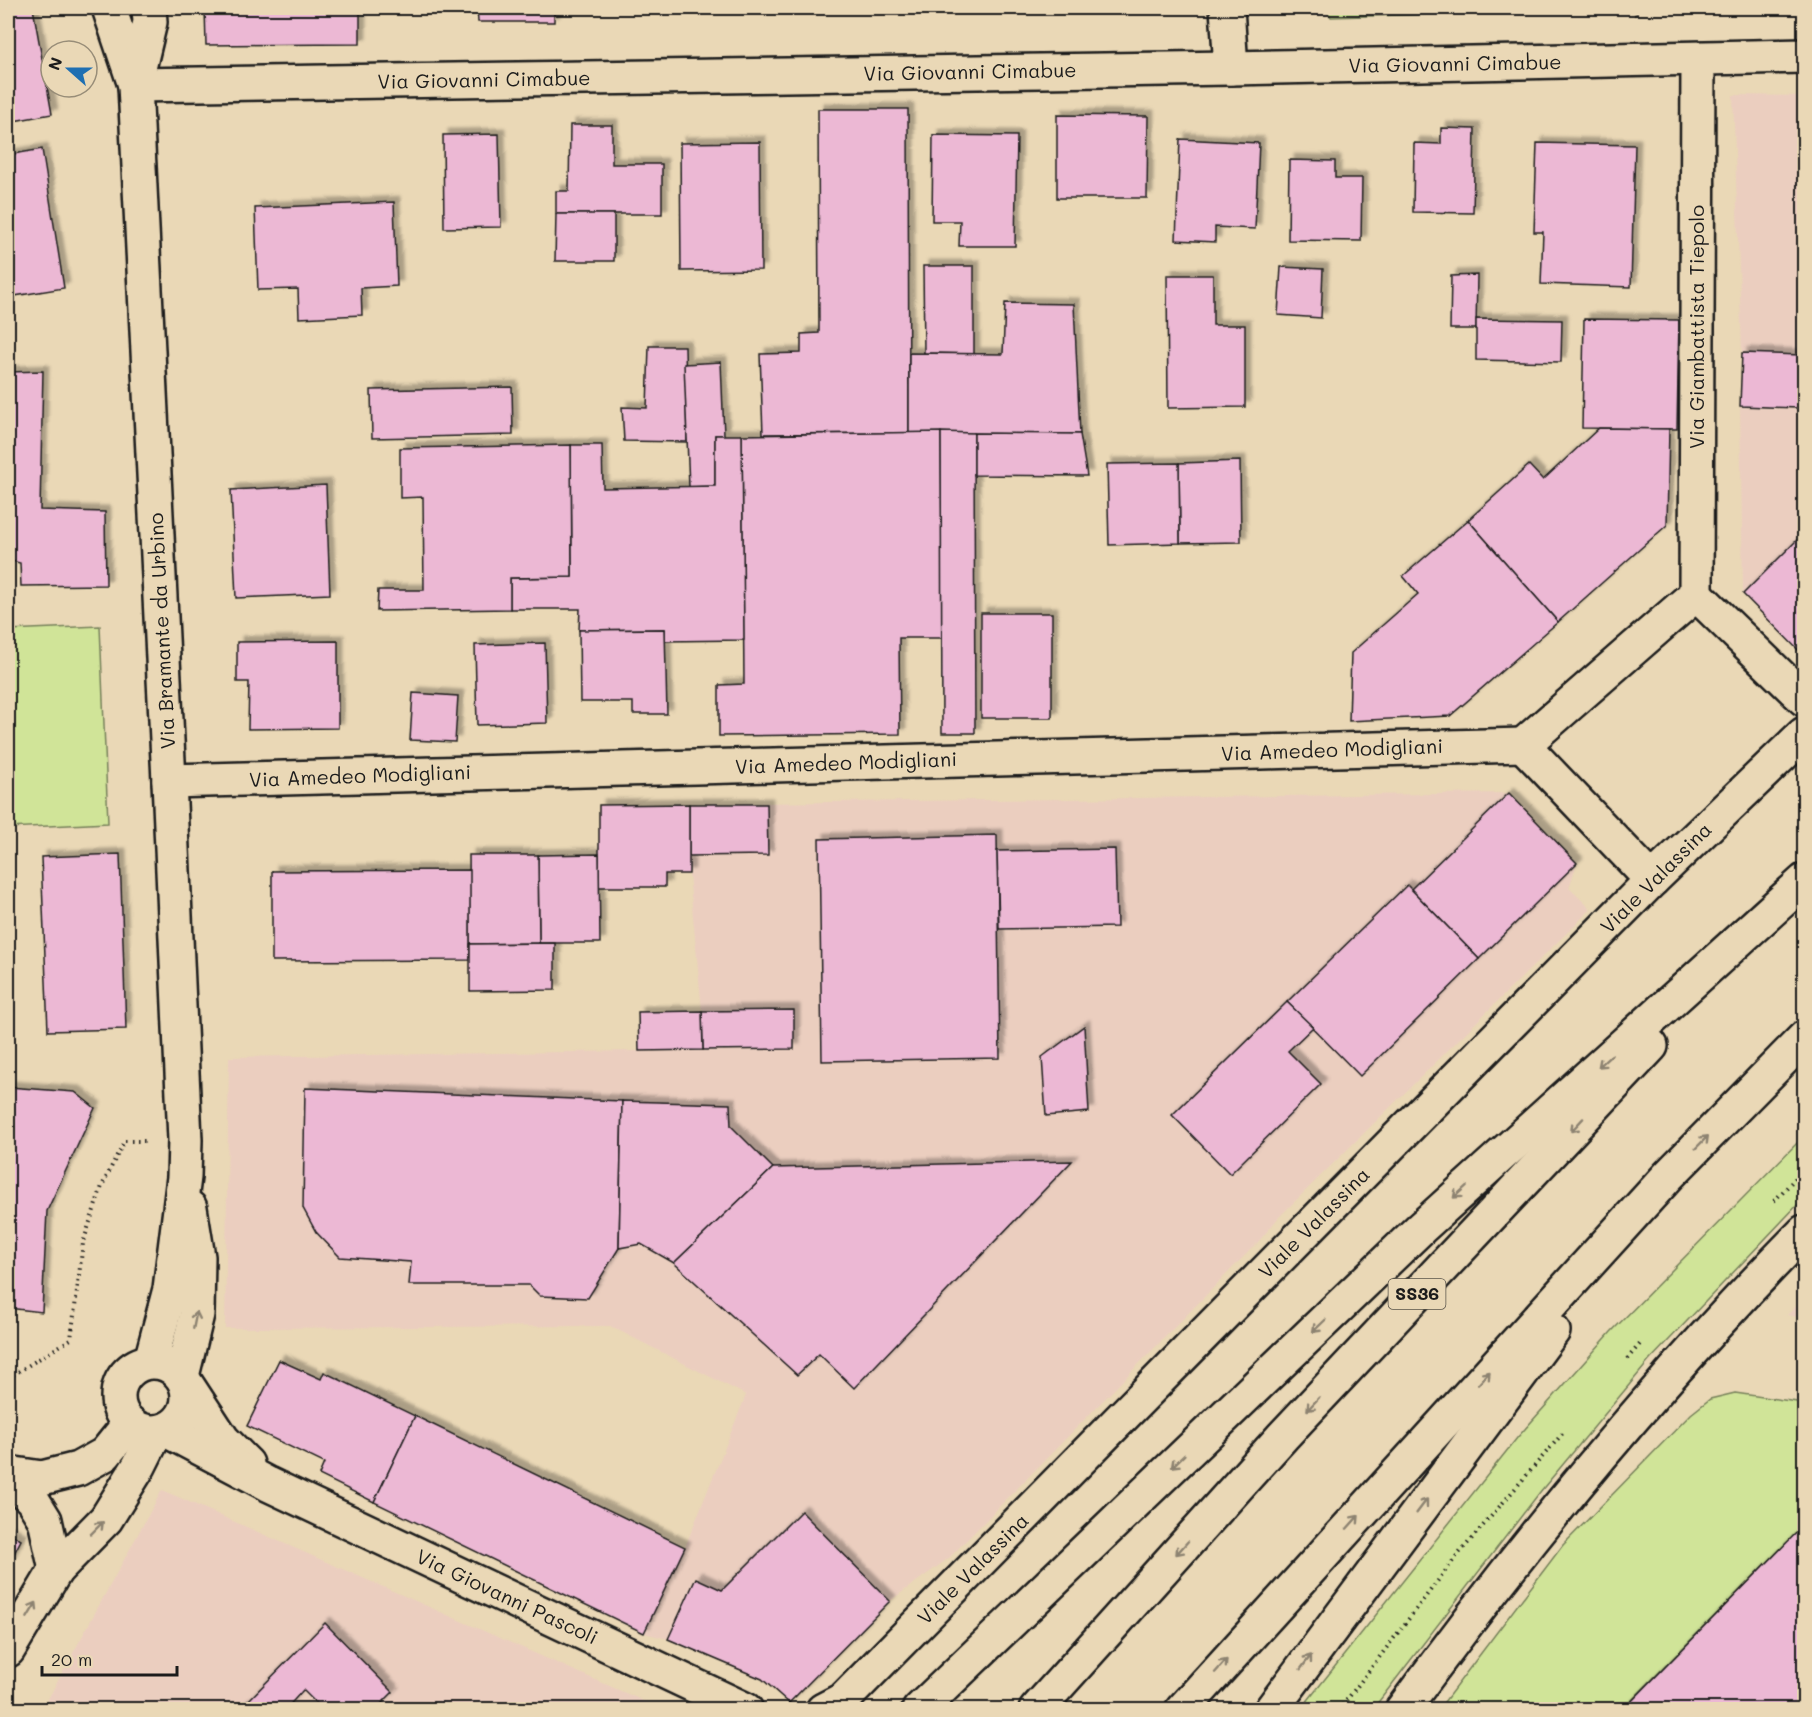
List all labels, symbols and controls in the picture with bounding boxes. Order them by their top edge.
north arrow [39,39,99,99]
street label: Via Giovanni Cimabue [1348,48,1562,78]
text: N [43,54,67,73]
street label: Via Giovanni Cimabue [863,56,1077,86]
street label: Via Giovanni Cimabue [377,64,591,94]
street label: Via Giambattista Tiepolo [1683,205,1709,449]
street label: Via Bramante da Urbino [142,512,180,750]
street label: Via Amedeo Modigliani [1220,732,1444,766]
street label: Via Amedeo Modigliani [734,745,958,779]
street label: Via Amedeo Modigliani [248,758,472,792]
street label: Viale Valassina [1594,816,1717,939]
one-way arrow [1598,1054,1613,1068]
one-way arrow [1570,1117,1584,1132]
one-way arrow [1694,1135,1709,1149]
street label: Viale Valassina [1252,1161,1375,1284]
one-way arrow [1453,1185,1468,1199]
road number: SS36 [1388,1279,1446,1309]
one-way arrow [190,1310,201,1330]
one-way arrow [1311,1318,1326,1333]
one-way arrow [1477,1371,1491,1386]
one-way arrow [1307,1396,1321,1411]
one-way arrow [1170,1453,1185,1468]
one-way arrow [1415,1498,1428,1514]
street label: Viale Valassina [911,1507,1034,1630]
one-way arrow [1346,1515,1360,1530]
one-way arrow [90,1521,105,1535]
one-way arrow [1175,1540,1189,1555]
street label: Via Giovanni Pascoli [412,1543,602,1650]
one-way arrow [26,1602,38,1619]
scale bar [42,1639,177,1677]
text: 20 m [51,1647,92,1671]
one-way arrow [1299,1655,1312,1671]
one-way arrow [1214,1659,1228,1674]

